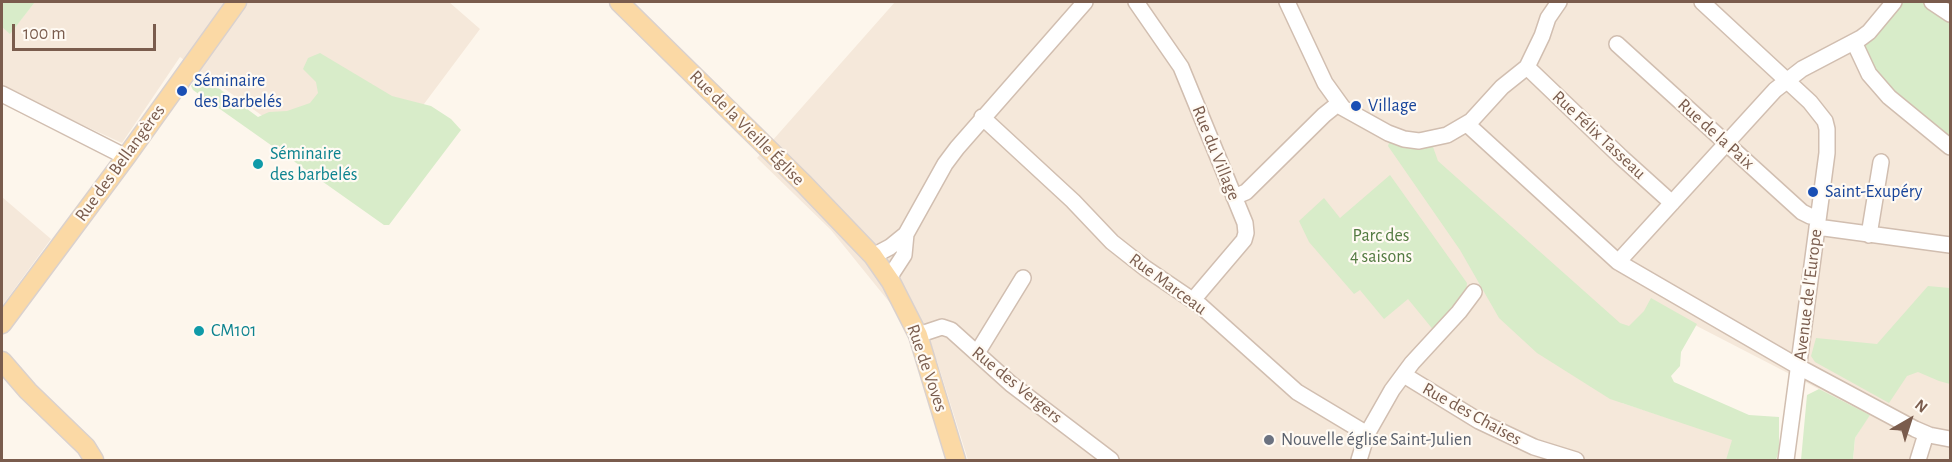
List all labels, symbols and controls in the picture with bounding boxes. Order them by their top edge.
scale bar [15,12,159,50]
text: 100 m [23,25,66,43]
street label: Rue de la Vieille Église [685,66,809,190]
place label: Séminaire des Barbelés [194,70,282,112]
marker: Séminaire des Barbelés [175,84,189,98]
street label: Rue Félix Tasseau [1548,86,1650,184]
street label: Rue de la Paix [1673,94,1759,174]
place label: Village [1368,95,1417,117]
marker: Village [1349,99,1363,113]
street label: Rue des Bellangères [70,100,170,226]
street label: Rue du Village [1187,102,1245,204]
place label: Séminaire des barbelés [270,143,357,186]
marker: Séminaire des barbelés [251,157,265,171]
place label: Saint-Exupéry [1825,181,1922,203]
marker: Saint-Exupéry [1806,185,1820,199]
park label: Parc des 4 saisons [1350,225,1412,268]
street label: Avenue de l'Europe [1789,228,1827,362]
street label: Rue Marceau [1125,249,1211,319]
place label: CM101 [211,320,256,342]
street label: Rue de Voves [902,322,952,414]
marker: CM101 [192,324,206,338]
street label: Rue des Vergers [967,342,1067,428]
street label: Rue des Chaises [1419,378,1525,450]
north arrow [1880,390,1940,450]
text: N [1912,396,1931,416]
place label: Nouvelle église Saint-Julien [1281,429,1472,451]
marker: Nouvelle église Saint-Julien [1262,433,1276,447]

